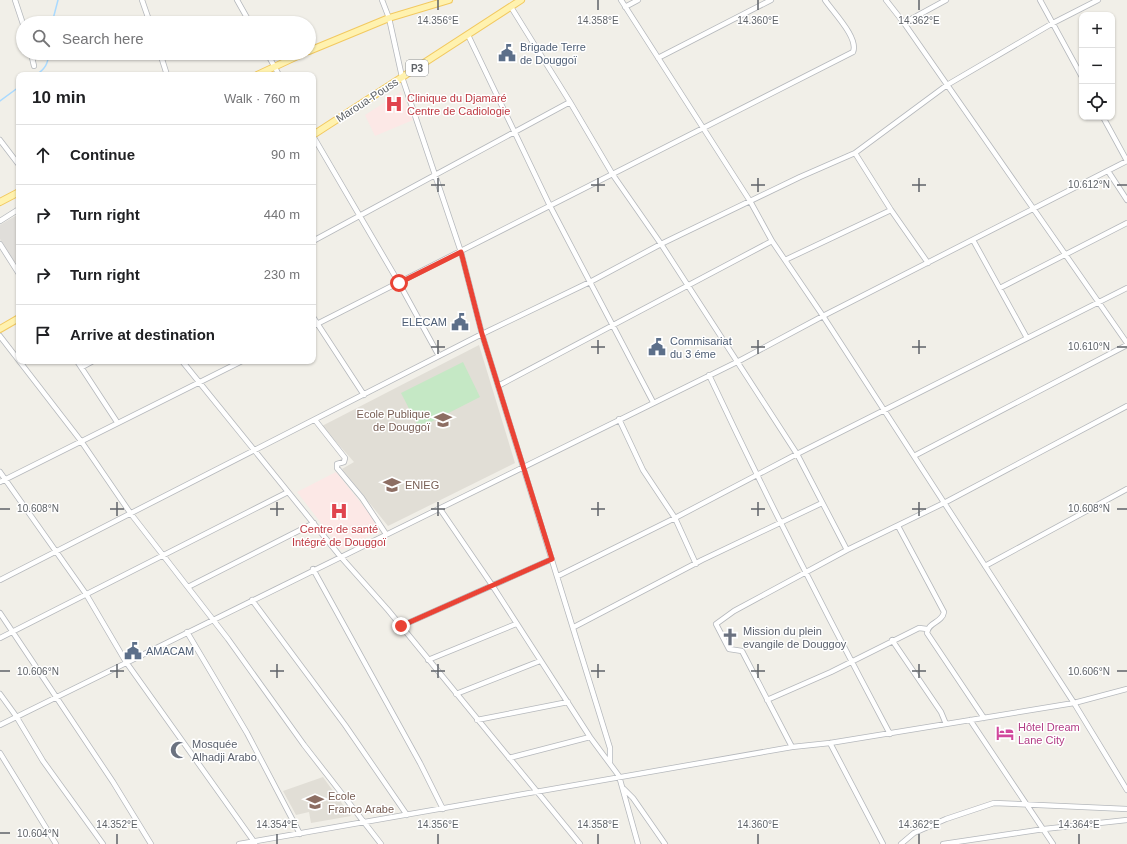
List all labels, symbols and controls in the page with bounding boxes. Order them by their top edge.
map controls [1079,12,1115,120]
button: + [1079,12,1115,48]
text: 14.356°E [417,15,459,26]
text: 14.358°E [577,15,619,26]
text: 14.360°E [737,15,779,26]
text: 14.362°E [898,15,940,26]
search box [16,16,316,60]
icon: search [30,27,52,49]
text: Search here [62,30,144,47]
place label: Brigade Terre de Douggoï [520,41,586,66]
public building icon: Brigade Terre de Douggoï [497,43,517,63]
button: − [1079,48,1115,84]
road number: P3 [406,60,428,76]
street label: Maroua-Pouss [334,75,401,125]
button: locate [1079,84,1115,120]
text: 10 min [32,88,86,107]
text: Walk · 760 m [224,91,300,106]
place label: Clinique du Djamaré Centre de Cadiologie [407,92,510,117]
hospital icon: Clinique du Djamaré Centre de Cadiologie [384,94,404,114]
icon: ahead [32,144,54,166]
text: Continue [70,146,135,163]
text: 90 m [271,147,300,162]
text: 10.612°N [1068,179,1110,190]
icon: right [32,204,54,226]
text: Turn right [70,206,140,223]
text: 440 m [264,207,300,222]
icon: right [32,264,54,286]
text: Turn right [70,266,140,283]
text: 230 m [264,267,300,282]
route start [390,274,408,292]
public building icon: ELECAM [450,312,470,332]
place label: ELECAM [402,316,447,328]
icon: arrive [32,324,54,346]
text: Arrive at destination [70,326,215,343]
place label: Commisariat du 3 éme [670,335,732,360]
public building icon: Commisariat du 3 éme [647,337,667,357]
text: 10.610°N [1068,341,1110,352]
place label: Ecole Publique de Douggoï [357,408,431,433]
school or university icon: Ecole Publique de Douggoï [433,410,453,430]
school or university icon: ENIEG [382,475,402,495]
place label: ENIEG [405,479,439,491]
hospital icon: Centre de santé Intégré de Douggoï [329,501,349,521]
text: 10.608°N [17,503,59,514]
text: 10.608°N [1068,503,1110,514]
place label: Centre de santé Intégré de Douggoï [292,523,387,548]
route end [392,617,410,635]
place label: Mission du plein evangile de Douggoy [743,625,847,650]
church icon: Mission du plein evangile de Douggoy [720,627,740,647]
public building icon: AMACAM [123,641,143,661]
place label: AMACAM [146,645,194,657]
text: 10.606°N [17,666,59,677]
text: 10.606°N [1068,666,1110,677]
place label: Hôtel Dream Lane City [1018,721,1080,746]
hotel icon: Hôtel Dream Lane City [995,723,1015,743]
place label: Mosquée Alhadji Arabo [192,738,257,763]
mosque icon: Mosquée Alhadji Arabo [169,740,189,760]
place label: Ecole Franco Arabe [328,790,394,815]
school or university icon: Ecole Franco Arabe [305,792,325,812]
text: 14.352°E [96,819,138,830]
text: 14.354°E [256,819,298,830]
text: 14.356°E [417,819,459,830]
text: 14.358°E [577,819,619,830]
text: 14.360°E [737,819,779,830]
text: 14.362°E [898,819,940,830]
text: 14.364°E [1058,819,1100,830]
text: 10.604°N [17,828,59,839]

